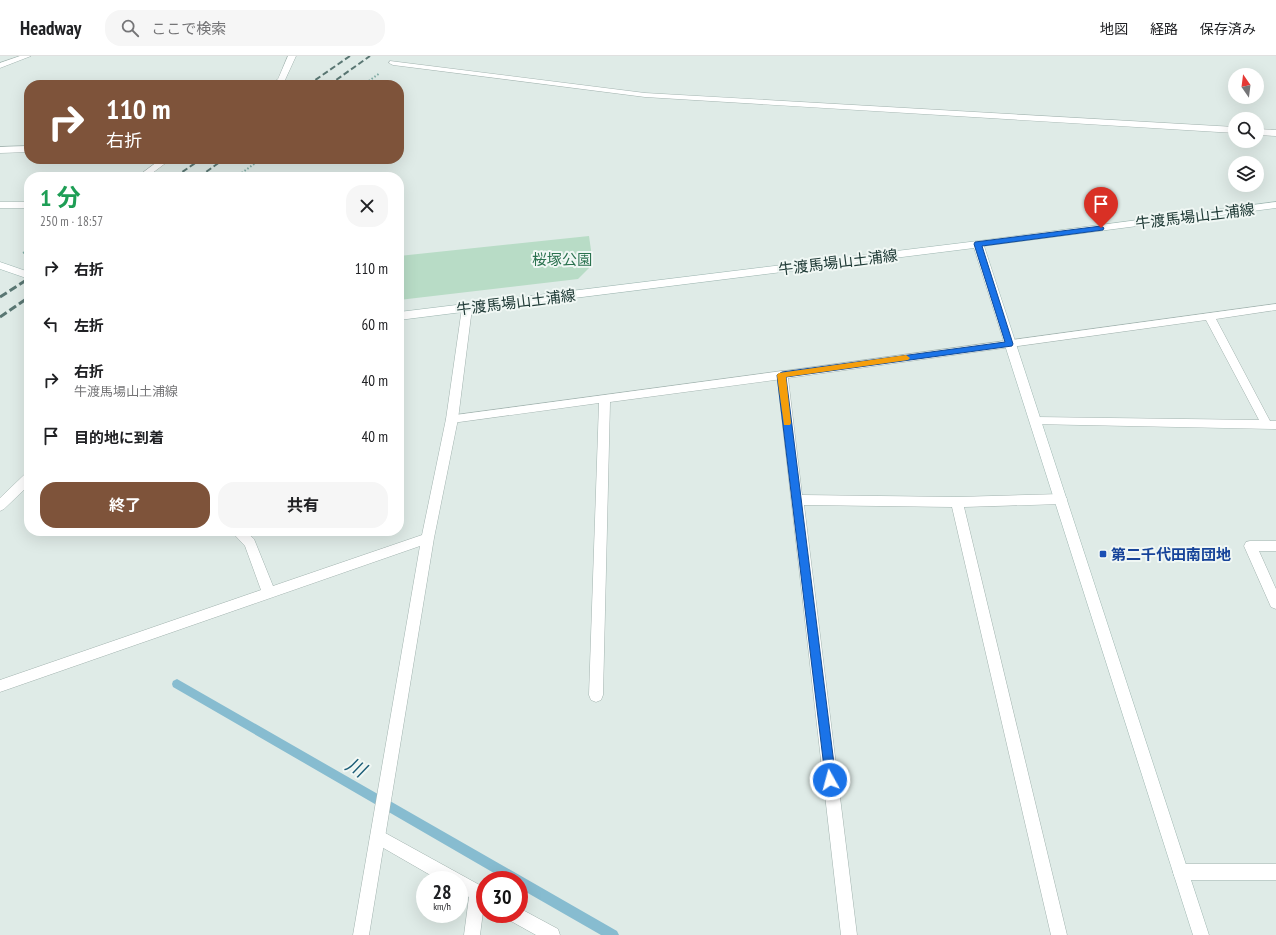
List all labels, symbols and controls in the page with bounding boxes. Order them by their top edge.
search box [105,10,385,46]
text: Headway [20,16,81,40]
icon: search [119,17,141,39]
text: ここで検索 [151,19,226,38]
text: 地図 [1100,20,1128,38]
text: 経路 [1150,20,1178,38]
text: 保存済み [1200,20,1256,38]
north arrow [1228,68,1264,104]
map controls [1228,68,1264,192]
text: 110 m [106,90,170,127]
icon: right [40,96,92,148]
button: search [1228,112,1264,148]
text: 右折 [106,129,142,152]
button: layers [1228,156,1264,192]
text: 1 分 [40,182,80,213]
button: close [346,185,388,227]
pin [1084,187,1118,228]
icon: arrive [1090,193,1112,215]
street label: 牛渡馬場山土浦線 [1134,199,1256,233]
text: 250 m · 18:57 [40,213,103,230]
street label: 牛渡馬場山土浦線 [777,245,899,279]
park label: 桜塚公園 [532,250,592,269]
icon: right [40,257,62,279]
text: 110 m [355,259,388,278]
text: 右折 [74,260,104,279]
street label: 牛渡馬場山土浦線 [455,285,577,319]
icon: left [40,313,62,335]
text: 60 m [362,315,388,334]
text: 左折 [74,316,104,335]
text: 右折 [74,362,104,381]
icon: right [40,369,62,391]
text: 40 m [362,371,388,390]
text: 牛渡馬場山土浦線 [74,383,178,400]
icon: arrive [40,425,62,447]
text: 40 m [362,427,388,446]
text: 目的地に到着 [74,428,164,447]
button: 終了 [40,482,210,528]
button: 共有 [218,482,388,528]
place label: 第二千代田南団地 [1111,545,1231,564]
marker: 第二千代田南団地 [1098,549,1108,559]
water label: 川 [342,752,372,783]
position arrow [809,759,851,801]
speed limit sign: 30 [476,871,528,923]
text: 28 [432,879,452,905]
text: km/h [433,900,451,913]

